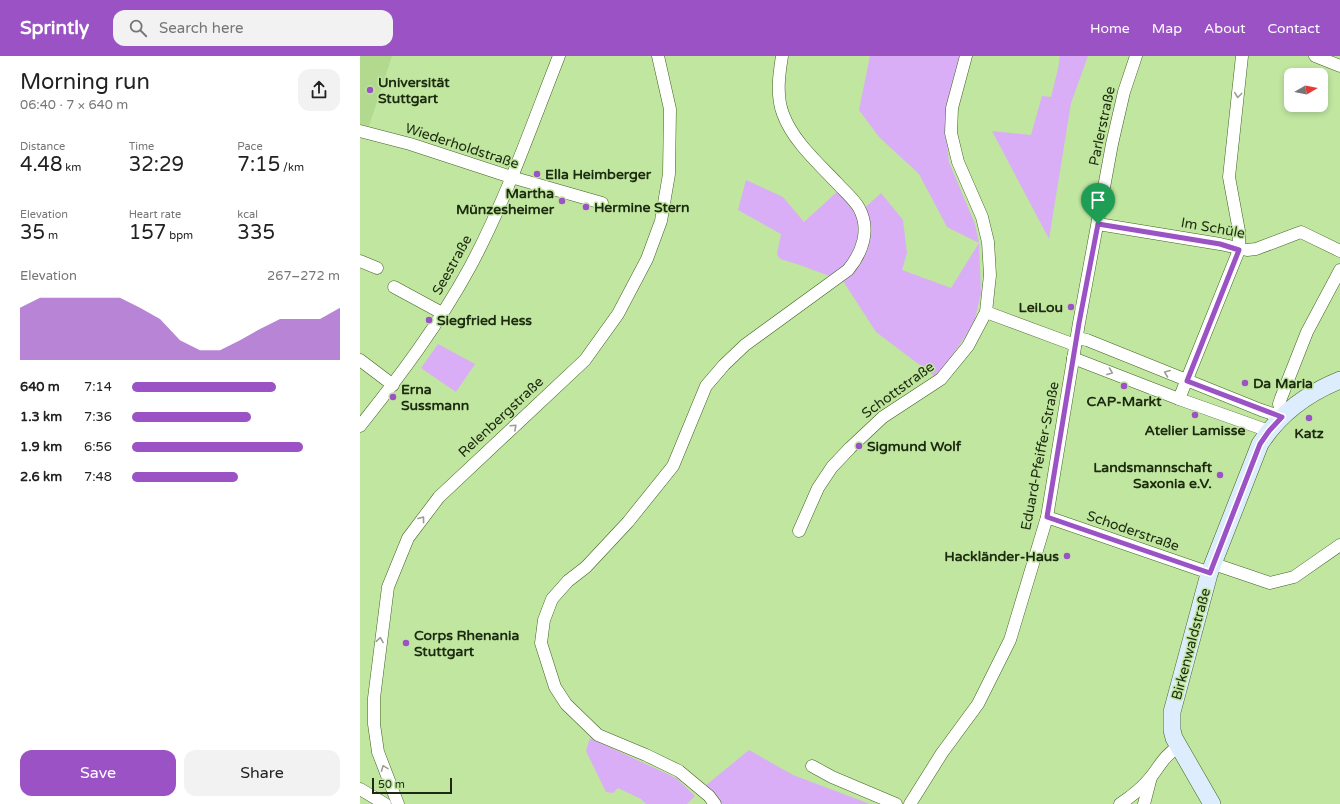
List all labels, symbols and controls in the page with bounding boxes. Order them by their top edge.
search box [113,10,393,46]
text: Sprintly [20,17,89,39]
icon: search [127,17,149,39]
text: Search here [159,19,243,37]
text: Home [1090,20,1130,37]
text: Map [1152,20,1182,37]
text: About [1204,20,1246,37]
text: Contact [1268,20,1320,37]
north arrow [1284,68,1328,112]
map controls [1284,68,1328,112]
text: Morning run [20,69,150,95]
button: share [298,69,340,111]
place label: Universität Stuttgart [378,74,450,107]
marker: Universität Stuttgart [365,85,375,95]
street label: Parlerstraße [1085,85,1119,167]
one-way arrow [1233,92,1242,98]
text: 06:40 · 7 × 640 m [20,97,128,113]
street label: Wiederholdstraße [403,120,521,172]
text: Distance [20,140,65,153]
text: Time [129,140,154,153]
text: Pace [237,140,263,153]
text: 4.48 [20,153,62,177]
text: 32:29 [129,153,184,177]
text: 7:15 [237,153,280,177]
text: km [62,161,81,174]
text: /km [280,161,304,174]
place label: Ella Heimberger [545,166,652,183]
marker: Ella Heimberger [532,169,542,179]
pin [1081,183,1115,224]
place label: Martha Münzesheimer [456,185,555,218]
icon: arrive [1087,189,1109,211]
marker: Martha Münzesheimer [557,196,567,206]
place label: Hermine Stern [594,199,689,216]
marker: Hermine Stern [581,202,591,212]
text: Elevation [20,208,68,221]
text: Heart rate [129,208,181,221]
text: kcal [237,208,258,221]
street label: Im Schüle [1180,214,1246,242]
text: 35 [20,221,45,245]
text: 157 [129,221,166,245]
text: 335 [237,221,275,245]
text: m [45,229,58,242]
text: bpm [166,229,193,242]
street label: Seestraße [429,232,476,298]
text: Elevation [20,268,77,284]
text: 267–272 m [267,268,340,284]
place label: LeiLou [1019,299,1063,316]
marker: LeiLou [1066,302,1076,312]
place label: Siegfried Hess [437,312,532,329]
marker: Siegfried Hess [424,315,434,325]
street label: Schottstraße [858,358,938,422]
one-way arrow [1105,367,1113,375]
one-way arrow [1164,369,1171,377]
street label: Relenbergstraße [455,373,547,461]
place label: Da Maria [1253,375,1313,392]
marker: Da Maria [1240,378,1250,388]
text: 640 m [20,379,60,395]
text: 7:14 [84,379,112,395]
street label: Eduard-Pfeiffer-Straße [1017,380,1063,532]
place label: Erna Sussmann [401,381,469,414]
marker: CAP-Markt [1119,381,1129,391]
marker: Erna Sussmann [388,392,398,402]
place label: CAP-Markt [1086,393,1162,410]
text: 1.3 km [20,409,62,425]
text: 7:36 [84,409,112,425]
marker: Atelier Lamisse [1190,410,1200,420]
marker: Katz [1304,413,1314,423]
place label: Atelier Lamisse [1145,422,1245,439]
one-way arrow [509,424,516,431]
place label: Katz [1294,425,1324,442]
place label: Sigmund Wolf [867,438,962,455]
text: 1.9 km [20,439,62,455]
text: 6:56 [84,439,112,455]
marker: Sigmund Wolf [854,441,864,451]
place label: Landsmannschaft Saxonia e.V. [1093,459,1213,492]
text: 2.6 km [20,469,62,485]
text: 7:48 [84,469,112,485]
marker: Landsmannschaft Saxonia e.V. [1215,470,1225,480]
street label: Schoderstraße [1084,507,1182,555]
one-way arrow [417,516,424,523]
place label: Hackländer-Haus [944,548,1059,565]
marker: Hackländer-Haus [1062,551,1072,561]
street label: Birkenwaldstraße [1168,586,1214,702]
place label: Corps Rhenania Stuttgart [414,627,519,660]
one-way arrow [375,637,384,643]
marker: Corps Rhenania Stuttgart [401,638,411,648]
button: Save [20,750,176,796]
button: Share [184,750,340,796]
one-way arrow [380,764,388,771]
scale bar [372,776,452,795]
text: 50 m [378,778,405,791]

